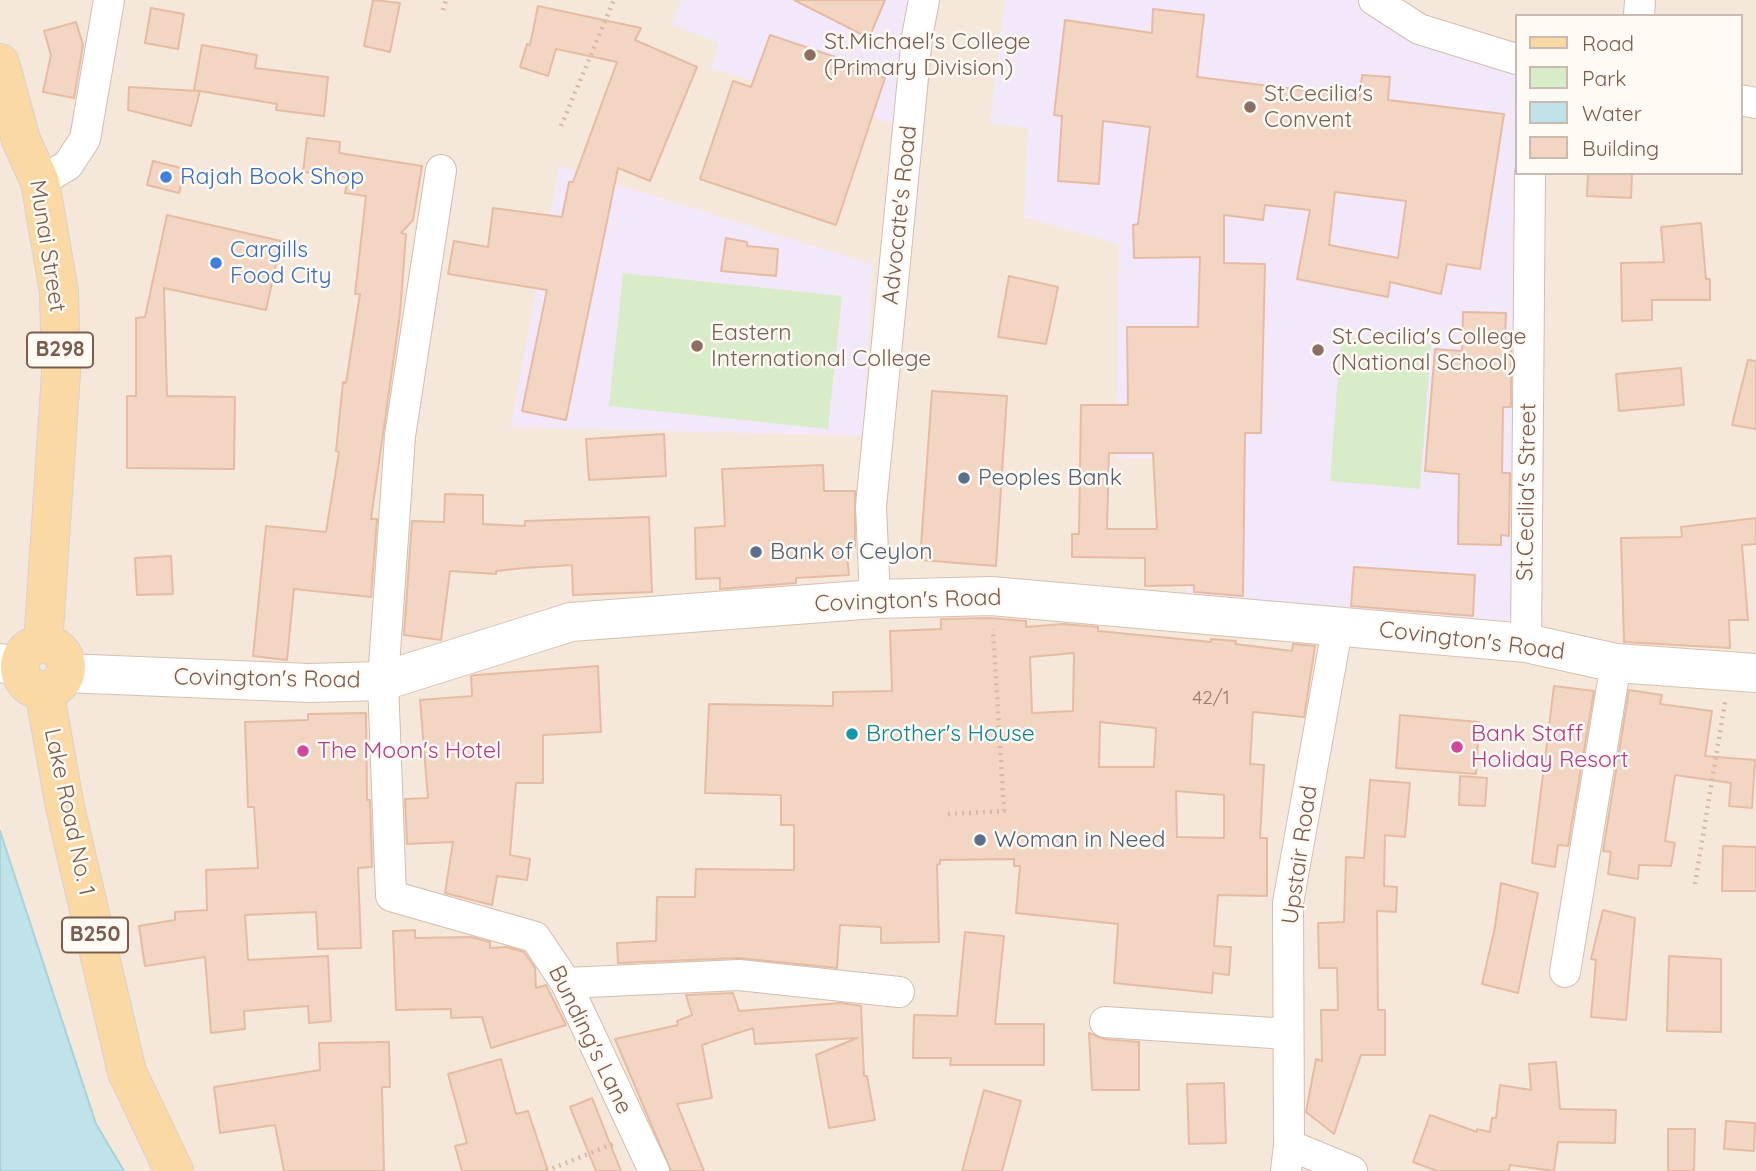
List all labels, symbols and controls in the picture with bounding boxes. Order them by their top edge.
legend [1514,14,1742,175]
place label: St.Michael's College (Primary Division) [824,28,1031,82]
text: Road [1582,30,1634,56]
marker: St.Michael's College (Primary Division) [802,47,818,63]
text: Park [1582,65,1626,91]
place label: St.Cecilia's Convent [1264,80,1373,134]
marker: St.Cecilia's Convent [1242,99,1258,115]
text: Water [1582,100,1642,126]
street label: Advocate's Road [877,124,923,306]
text: Building [1582,135,1659,161]
place label: Rajah Book Shop [180,163,364,191]
marker: Rajah Book Shop [158,169,174,185]
street label: Munai Street [23,178,71,314]
place label: Cargills Food City [230,236,331,290]
marker: Cargills Food City [208,255,224,271]
place label: Eastern International College [711,319,931,373]
place label: St.Cecilia's College (National School) [1332,323,1526,377]
road number: B298 [27,332,93,368]
marker: Eastern International College [689,338,705,354]
marker: St.Cecilia's College (National School) [1310,342,1326,358]
street label: St.Cecilia's Street [1512,403,1542,581]
place label: Peoples Bank [978,464,1122,492]
marker: Peoples Bank [956,470,972,486]
place label: Bank of Ceylon [770,538,932,566]
marker: Bank of Ceylon [748,544,764,560]
street label: Covington's Road [814,584,1002,618]
street label: Covington's Road [1378,616,1566,666]
street label: Covington's Road [173,664,361,694]
house number: 42/1 [1192,687,1230,709]
place label: Brother's House [866,720,1035,748]
place label: Bank Staff Holiday Resort [1471,720,1629,774]
street label: Lake Road No. 1 [38,726,100,898]
marker: Brother's House [844,726,860,742]
place label: The Moon's Hotel [317,737,501,765]
marker: Bank Staff Holiday Resort [1449,739,1465,755]
marker: The Moon's Hotel [295,743,311,759]
street label: Upstair Road [1277,784,1323,926]
place label: Woman in Need [994,826,1165,854]
marker: Woman in Need [972,832,988,848]
road number: B250 [62,918,128,953]
street label: Bunding's Lane [542,961,638,1119]

